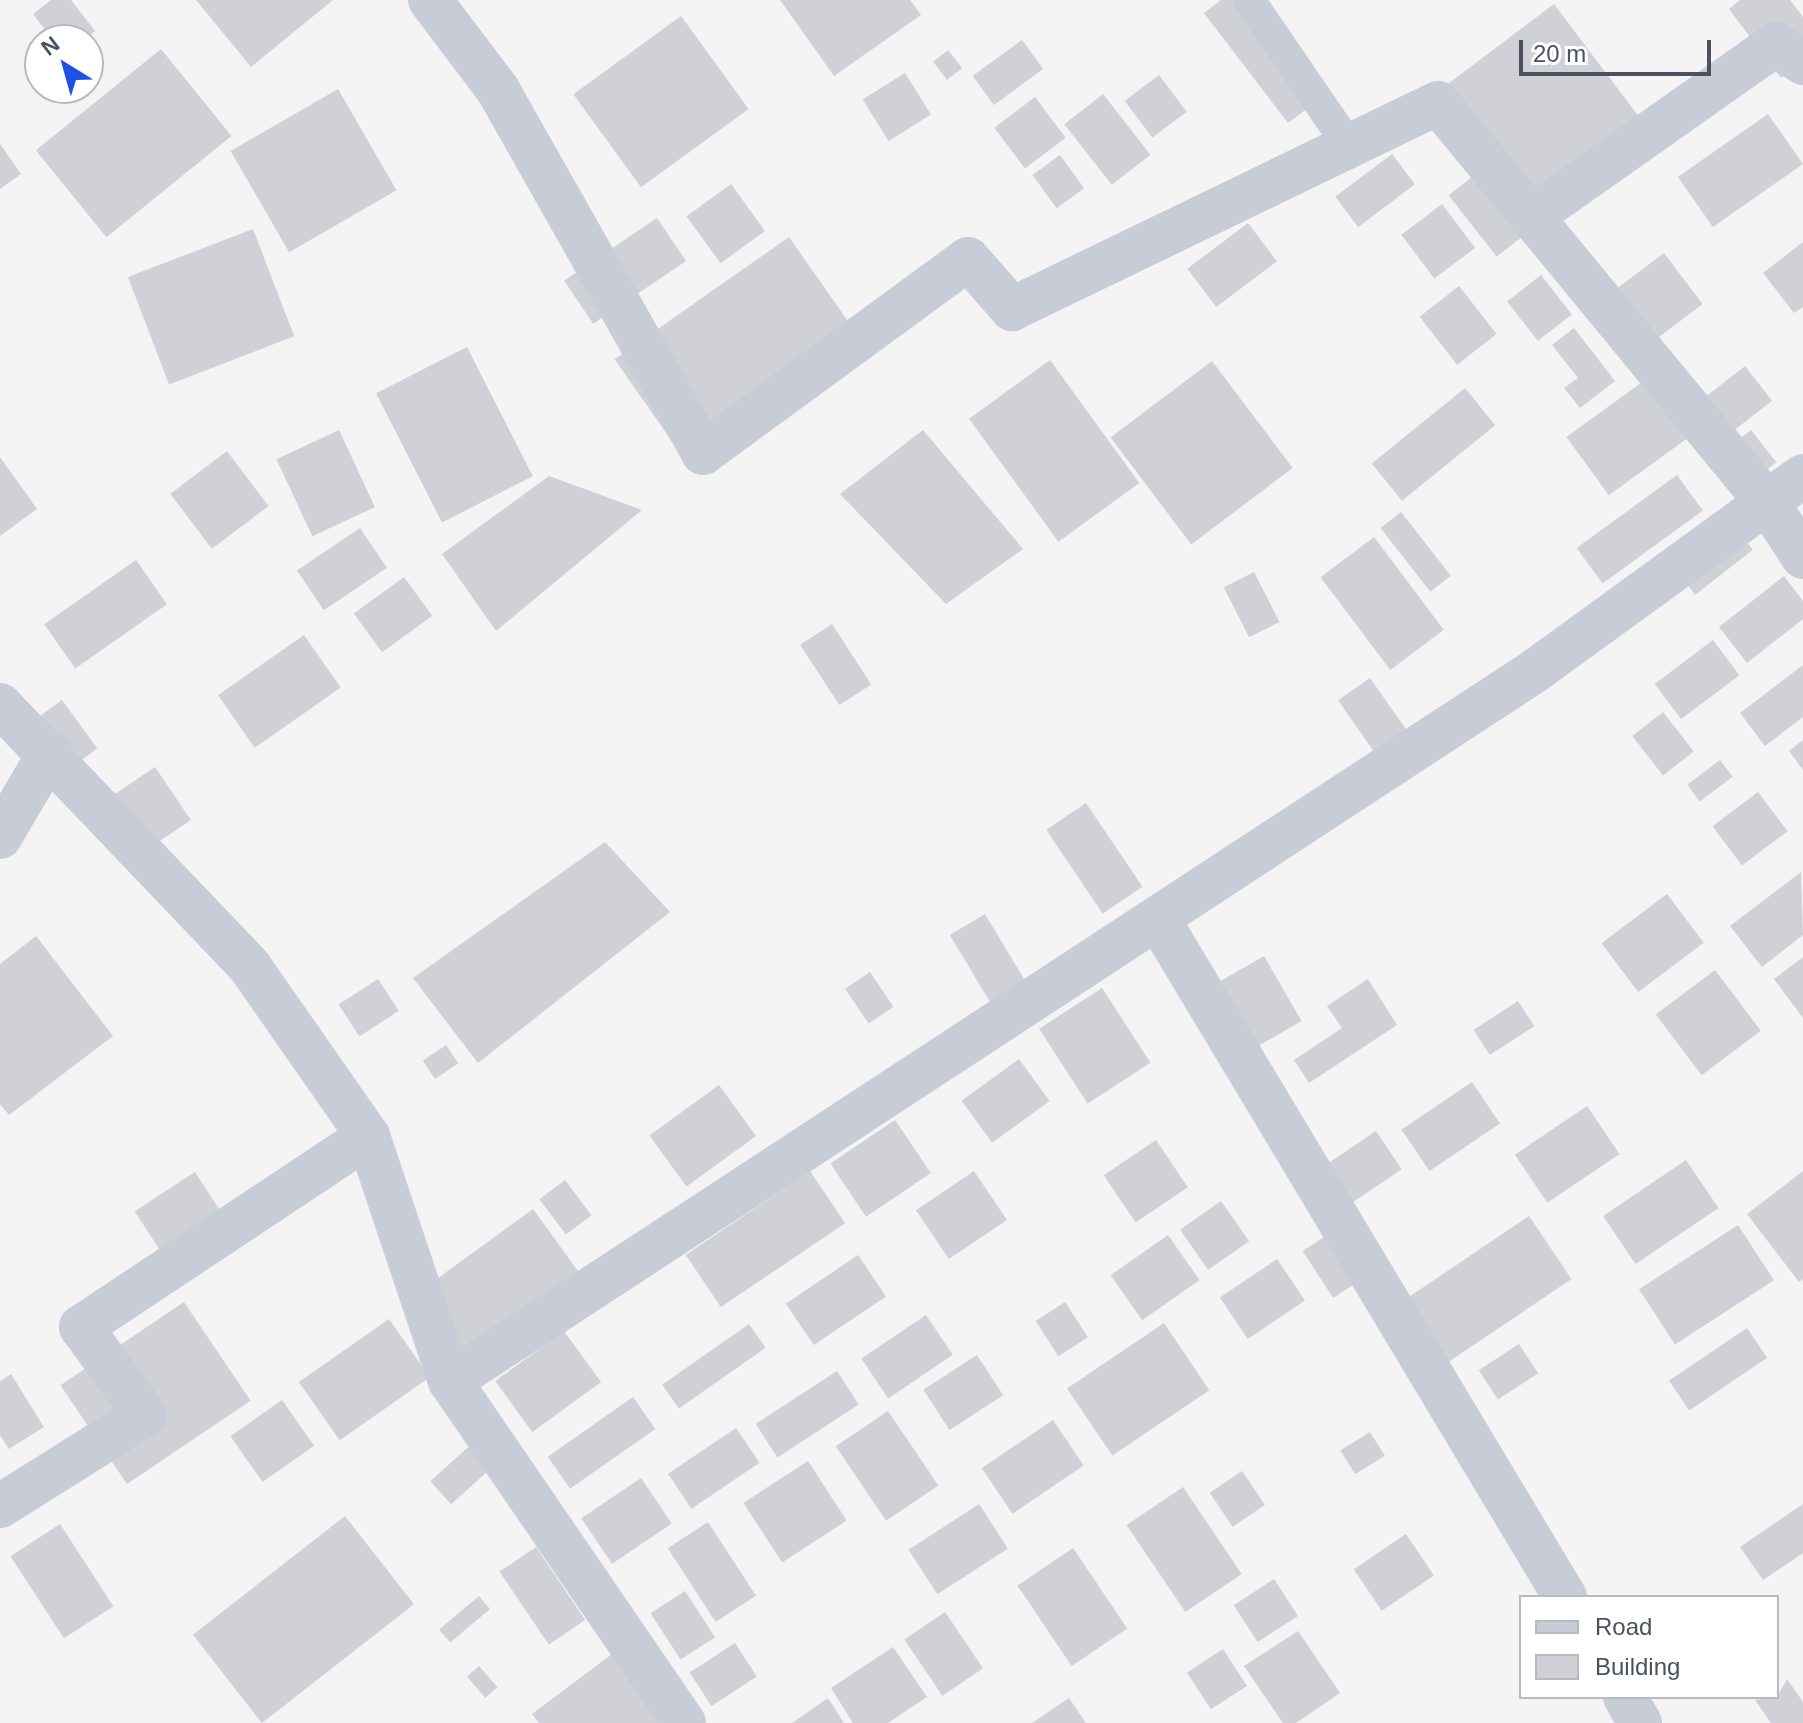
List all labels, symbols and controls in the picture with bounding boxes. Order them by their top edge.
north arrow [24,24,104,104]
scale bar [1523,24,1715,74]
text: N [37,31,64,61]
text: 20 m [1533,40,1586,67]
legend [1519,1595,1779,1699]
text: Road [1595,1613,1652,1640]
text: Building [1595,1653,1680,1680]

